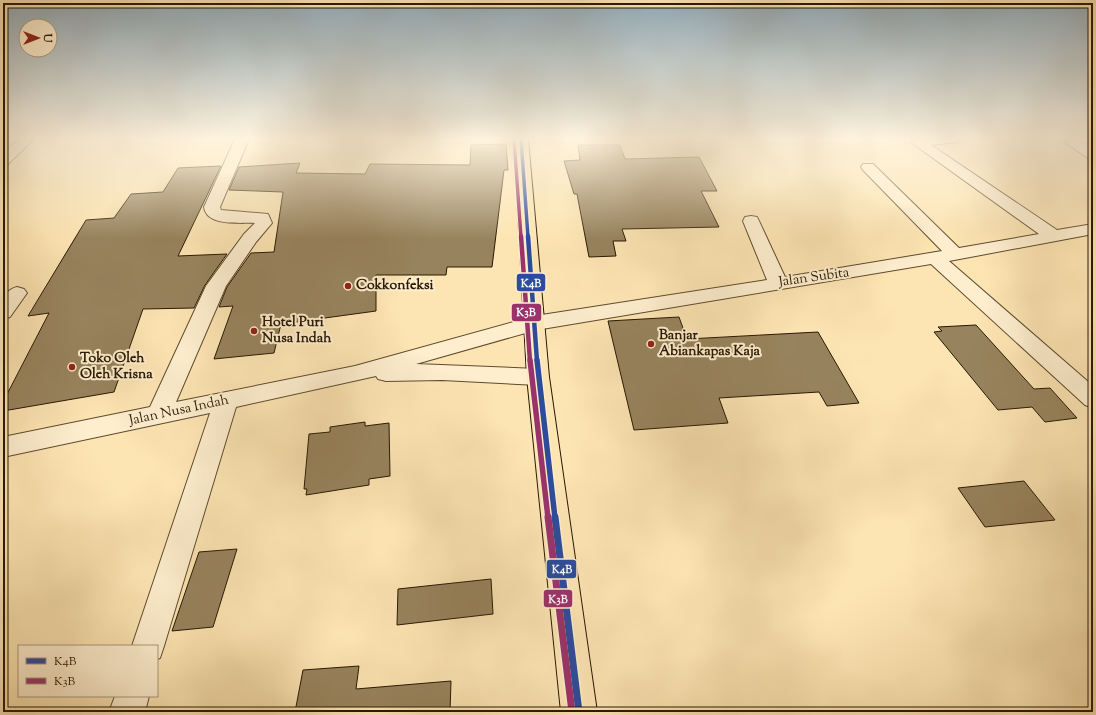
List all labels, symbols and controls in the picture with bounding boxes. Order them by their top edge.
north arrow [18,18,58,58]
text: U [39,33,55,43]
street label: Jalan Subita [776,263,851,293]
line badge: K4B [516,273,546,292]
place label: Cokkonfeksi [356,276,434,296]
text: K4B [520,276,541,292]
marker: Cokkonfeksi [343,281,353,291]
line badge: K3B [511,303,542,322]
text: K3B [515,305,536,321]
place label: Hotel Puri Nusa Indah [262,313,332,349]
marker: Hotel Puri Nusa Indah [249,326,259,336]
place label: Banjar Abiankapas Kaja [659,326,761,362]
marker: Banjar Abiankapas Kaja [646,339,656,349]
place label: Toko Oleh Oleh Krisna [80,349,153,385]
marker: Toko Oleh Oleh Krisna [67,362,77,372]
street label: Jalan Nusa Indah [126,391,231,432]
line badge: K4B [546,559,577,579]
text: K4B [551,562,572,578]
line badge: K3B [543,589,573,608]
text: K3B [547,592,568,608]
legend [18,645,158,697]
text: K4B [54,653,77,671]
text: K3B [54,673,76,691]

